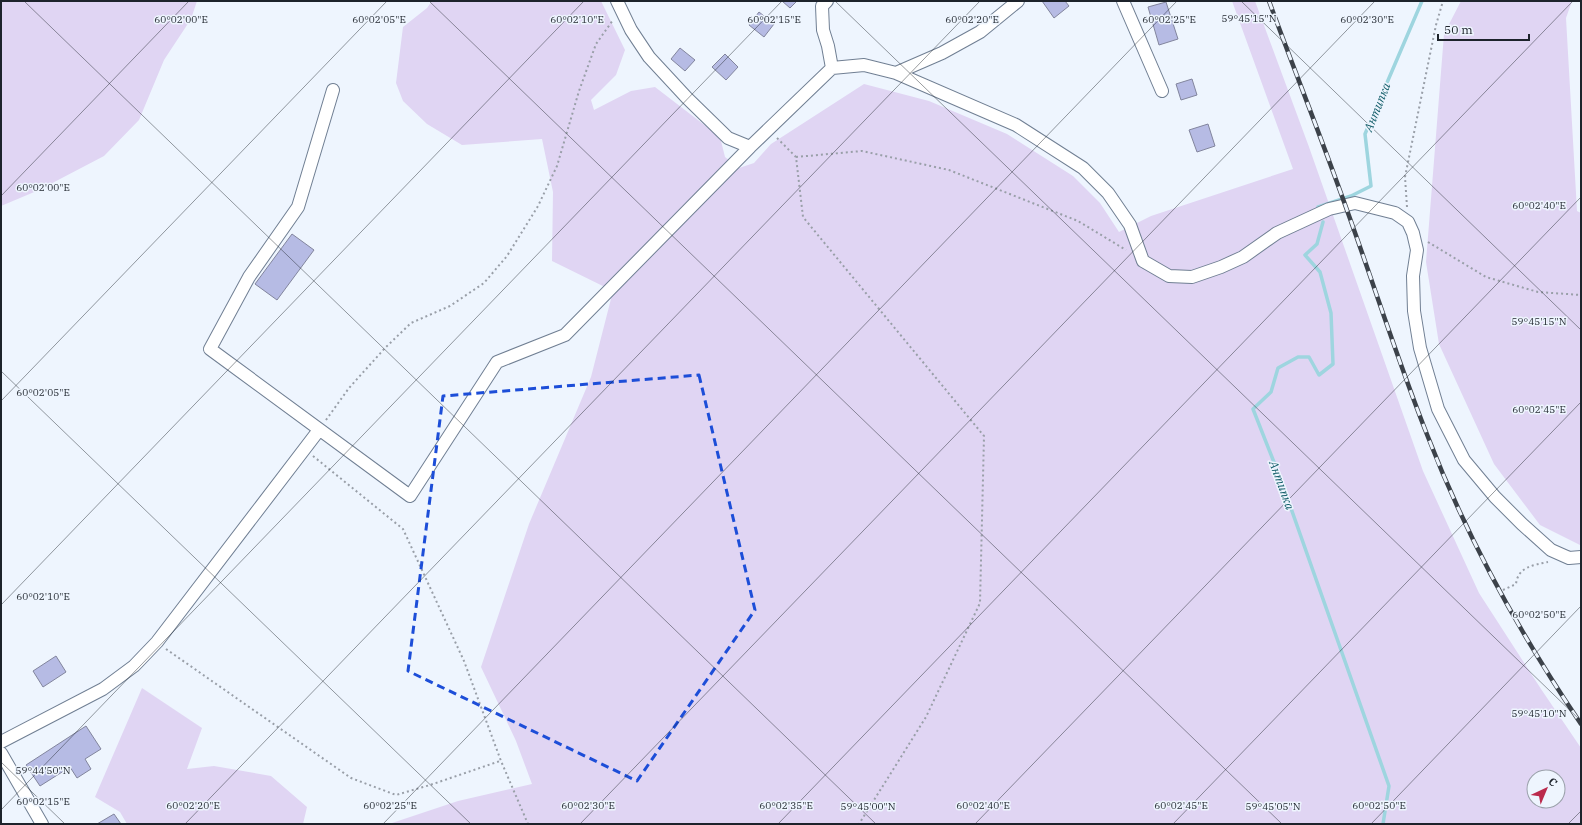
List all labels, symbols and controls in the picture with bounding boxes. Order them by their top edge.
text: 59°45'15"N [1222,12,1277,25]
text: 60°02'00"E [154,13,208,26]
text: 60°02'05"E [352,13,406,26]
text: 60°02'10"E [550,13,604,26]
text: 60°02'15"E [747,13,801,26]
text: 60°02'20"E [945,13,999,26]
text: 60°02'25"E [1142,13,1196,26]
text: 60°02'30"E [1340,13,1394,26]
scale bar [1438,16,1529,42]
text: 50 m [1444,22,1473,37]
water label: Антипка [1360,80,1394,134]
text: 60°02'00"E [16,181,70,194]
text: 60°02'40"E [1512,199,1566,212]
text: 59°45'15"N [1512,315,1567,328]
text: 60°02'05"E [16,386,70,399]
text: 60°02'45"E [1512,403,1566,416]
water label: Антипка [1266,457,1298,512]
text: 60°02'10"E [16,590,70,603]
text: 60°02'50"E [1512,608,1566,621]
text: 59°45'10"N [1512,707,1567,720]
text: 59°44'50"N [16,764,71,777]
north arrow [1526,769,1566,809]
text: С [1545,774,1560,789]
text: 60°02'15"E [16,795,70,808]
text: 60°02'20"E [166,799,220,812]
text: 60°02'25"E [363,799,417,812]
text: 60°02'30"E [561,799,615,812]
text: 60°02'35"E [759,799,813,812]
text: 60°02'40"E [956,799,1010,812]
text: 60°02'45"E [1154,799,1208,812]
text: 60°02'50"E [1352,799,1406,812]
text: 59°45'00"N [841,800,896,813]
text: 59°45'05"N [1246,800,1301,813]

